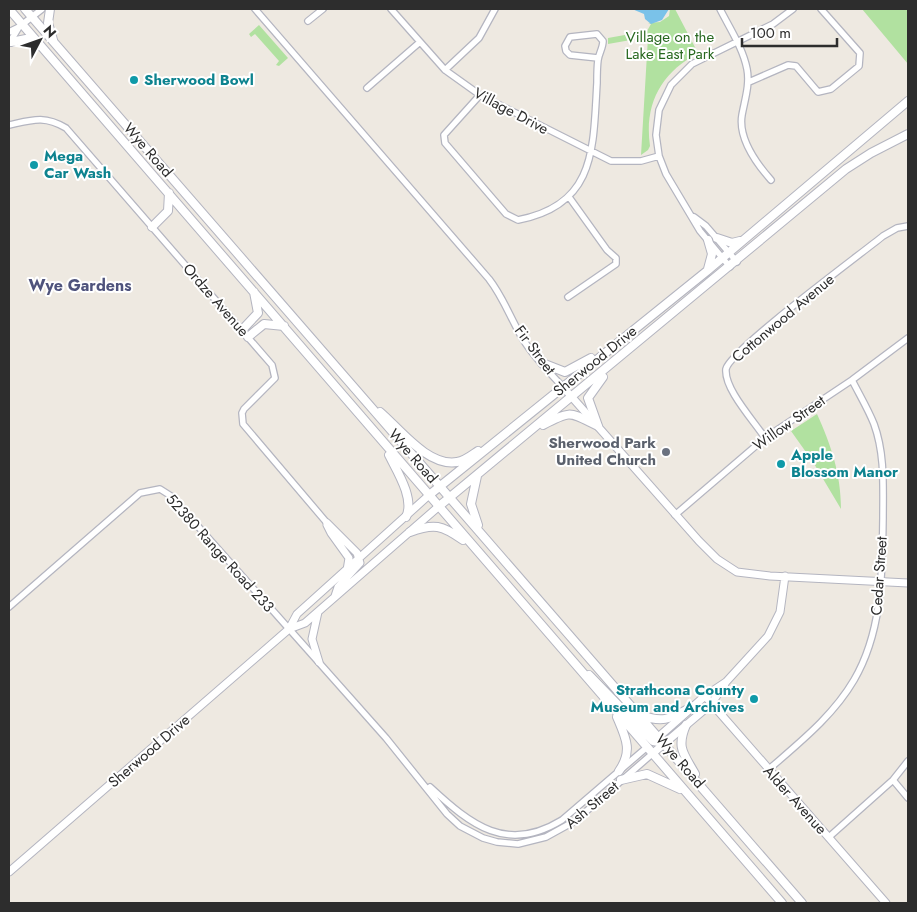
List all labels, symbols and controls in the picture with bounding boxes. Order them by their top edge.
north arrow [15,15,65,65]
scale bar [742,15,837,47]
text: N [39,21,61,42]
text: 100 m [750,22,791,44]
park label: Village on the Lake East Park [626,26,715,65]
place label: Sherwood Bowl [144,69,254,91]
marker: Sherwood Bowl [128,74,140,86]
street label: Village Drive [470,82,553,140]
street label: Wye Road [118,118,178,182]
place label: Mega Car Wash [44,145,111,184]
marker: Mega Car Wash [28,159,40,171]
street label: Ordze Avenue [178,258,254,342]
street label: Cottonwood Avenue [727,268,839,367]
district label: Wye Gardens [29,274,131,297]
street label: Sherwood Drive [548,320,642,402]
street label: Fir Street [509,321,561,380]
street label: Willow Street [748,390,830,456]
street label: Wye Road [383,424,443,488]
place label: Sherwood Park United Church [548,432,656,471]
place label: Apple Blossom Manor [790,444,899,483]
marker: Sherwood Park United Church [660,446,672,458]
marker: Apple Blossom Manor [775,458,787,470]
street label: 52380 Range Road 233 [161,489,279,617]
street label: Cedar Street [865,535,893,616]
place label: Strathcona County Museum and Archives [591,679,744,718]
marker: Strathcona County Museum and Archives [748,693,760,705]
street label: Sherwood Drive [103,709,195,793]
street label: Wye Road [650,729,710,793]
street label: Alder Avenue [758,761,832,840]
street label: Ash Street [560,776,624,834]

